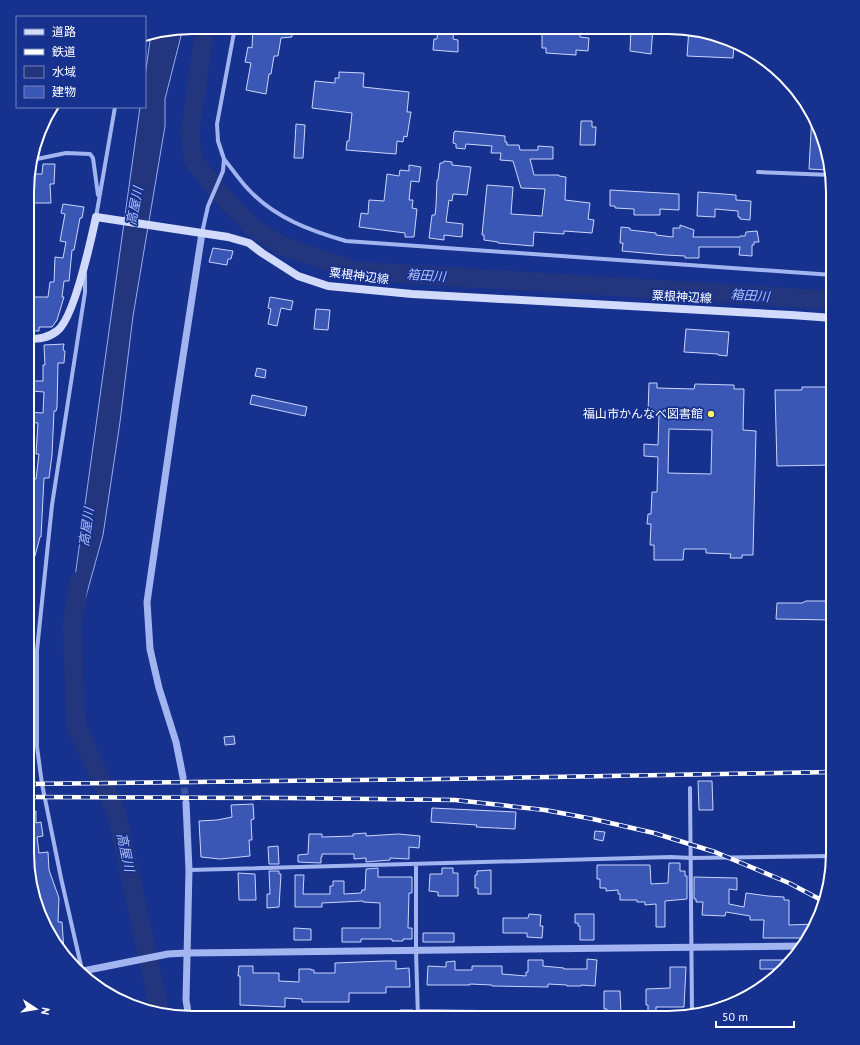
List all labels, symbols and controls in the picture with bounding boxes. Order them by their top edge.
legend [16,16,146,108]
text: 道路 [52,24,76,39]
text: 鉄道 [52,44,76,59]
text: 水域 [52,64,76,79]
text: 建物 [52,84,76,99]
water label: 高屋川 [122,183,147,227]
street label: 粟根神辺線 [328,264,390,287]
water label: 箱田川 [406,266,448,285]
water label: 箱田川 [730,286,772,305]
street label: 粟根神辺線 [652,287,712,306]
place label: 福山市かんなべ図書館 [583,406,703,421]
marker: 福山市かんなべ図書館 [706,409,716,419]
water label: 高屋川 [75,505,98,548]
water label: 高屋川 [113,831,138,875]
north arrow [16,989,56,1029]
scale bar [716,1003,794,1029]
text: N [38,1006,53,1016]
text: 50 m [722,1009,748,1024]

